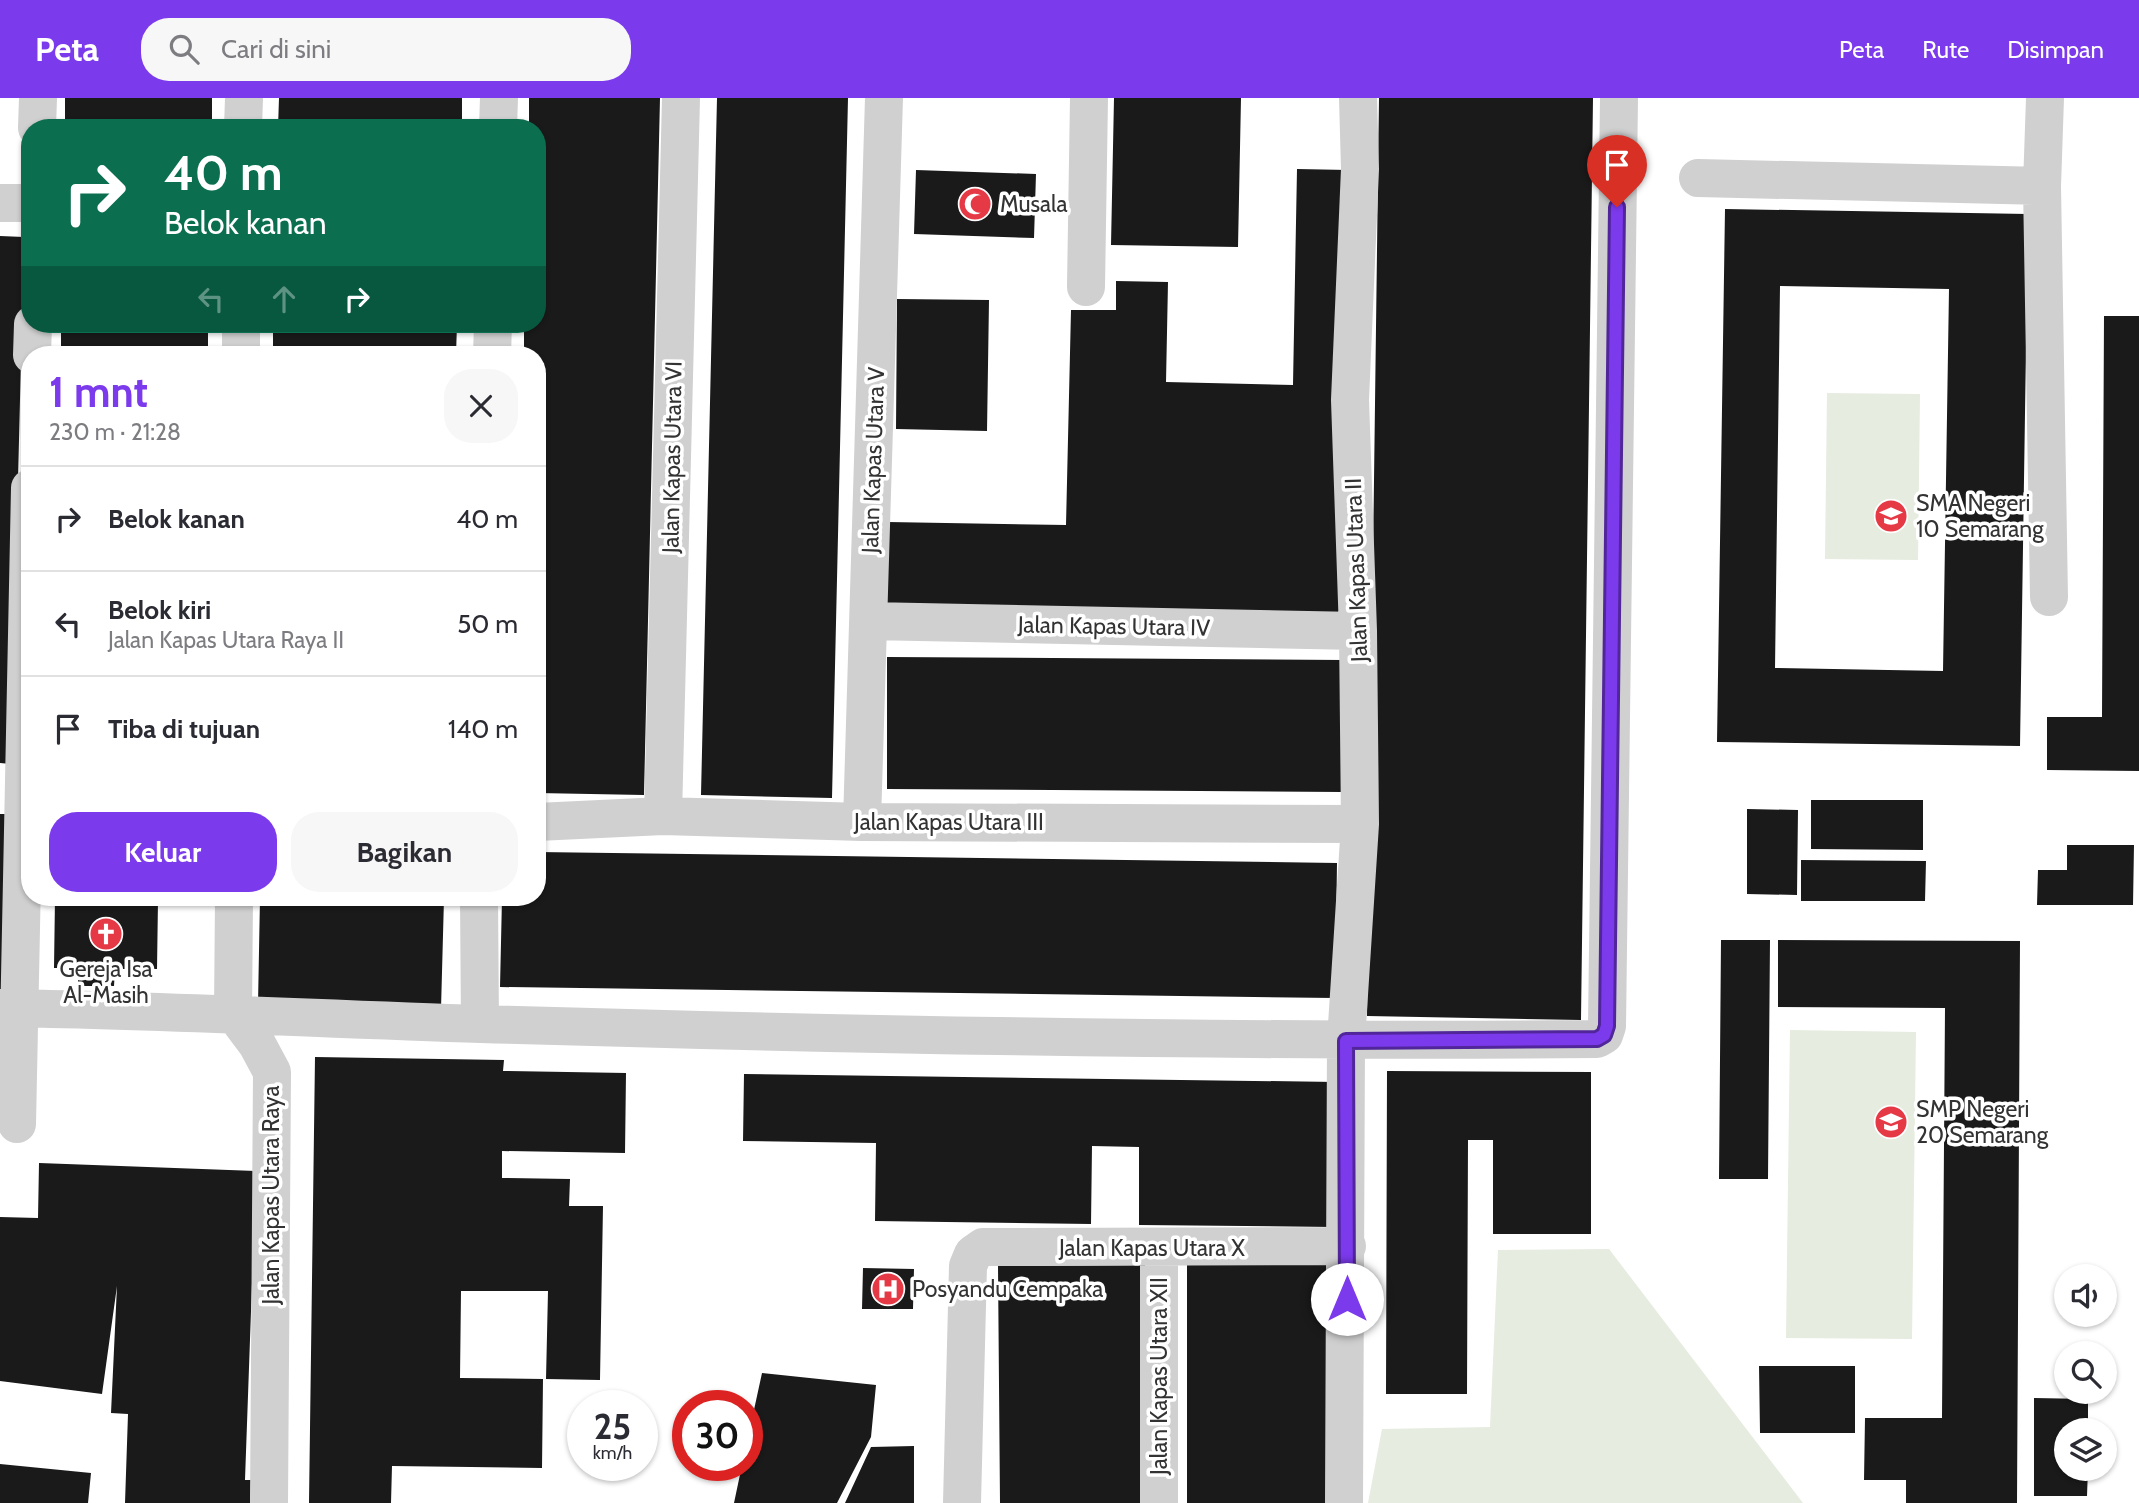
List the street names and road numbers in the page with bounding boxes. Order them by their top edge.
street label: Jalan Kapas Utara VI [656,361,688,554]
street label: Jalan Kapas Utara V [856,366,890,555]
street label: Jalan Kapas Utara II [1339,478,1373,663]
street label: Jalan Kapas Utara IV [1017,610,1210,642]
street label: Jalan Kapas Utara III [853,808,1044,836]
street label: Jalan Kapas Utara Raya [257,1085,285,1306]
street label: Jalan Kapas Utara X [1058,1234,1245,1262]
street label: Jalan Kapas Utara XII [1145,1277,1173,1476]

